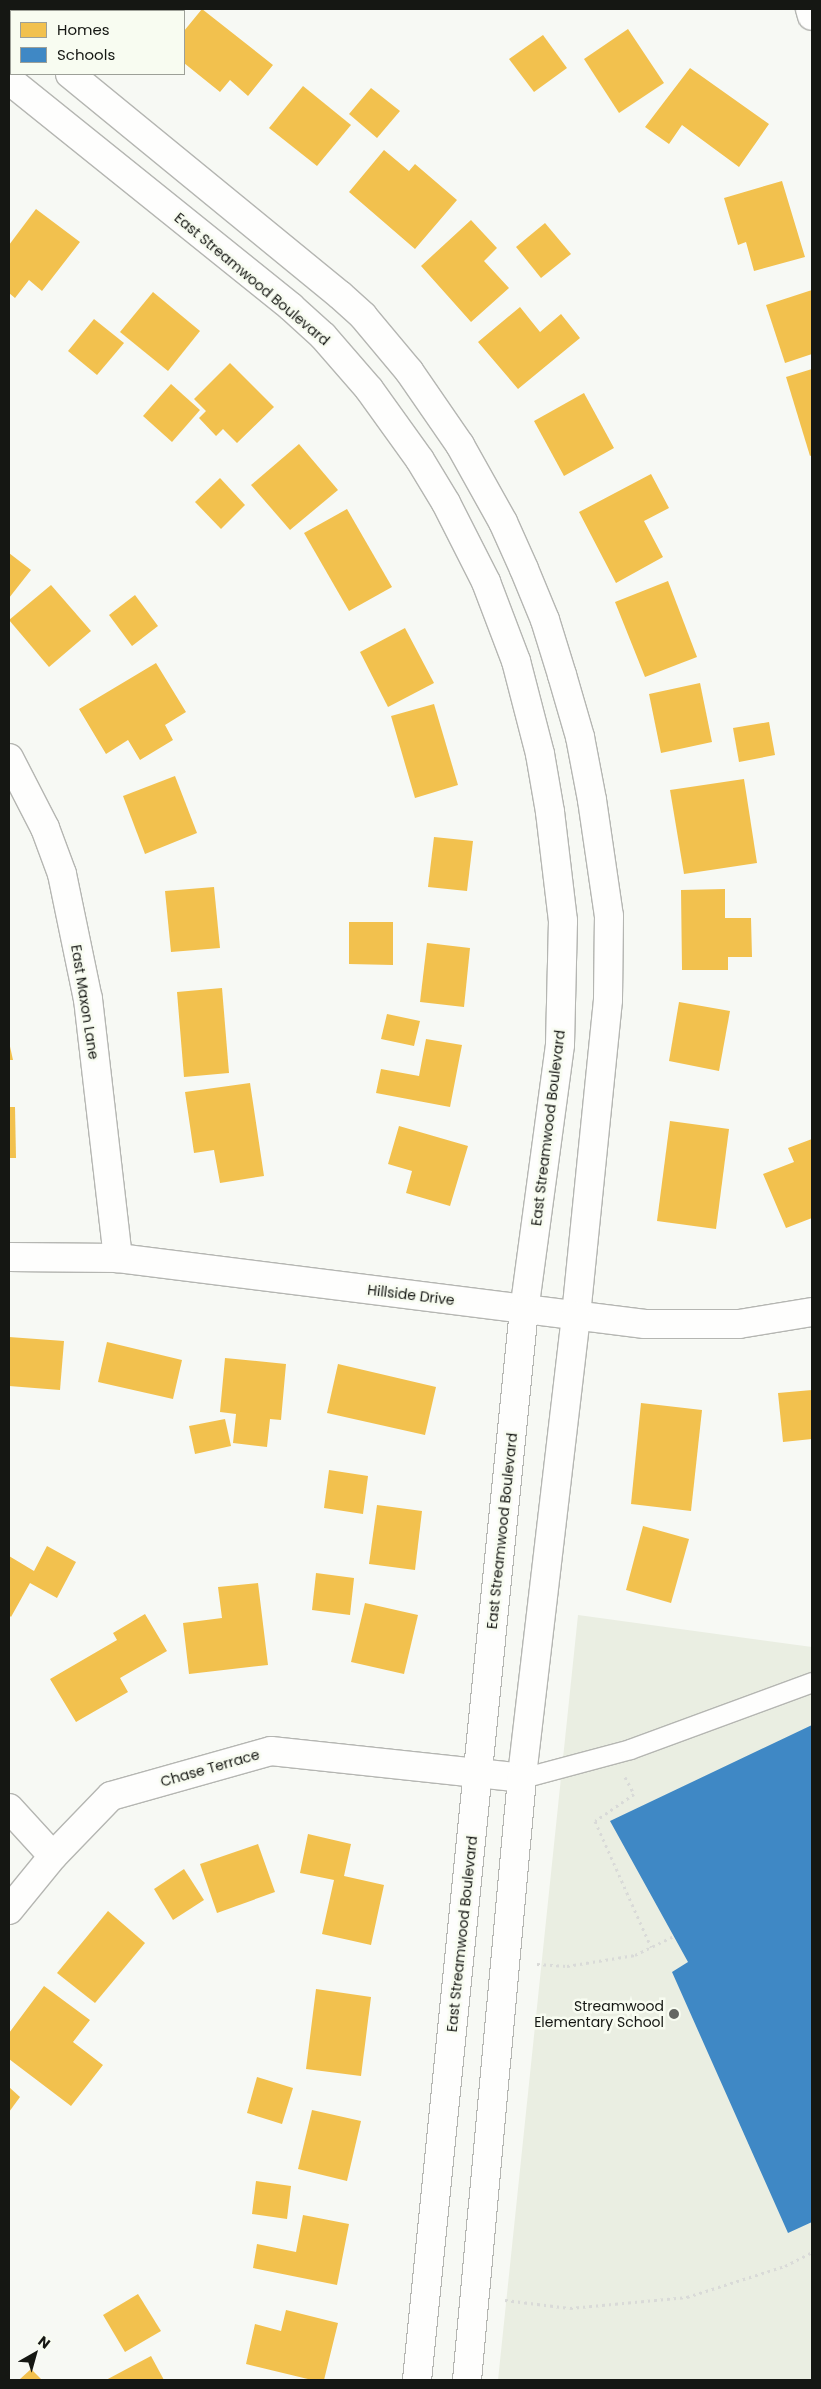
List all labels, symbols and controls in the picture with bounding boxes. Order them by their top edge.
legend [10,10,185,75]
text: Homes [57,19,110,40]
text: Schools [57,44,115,65]
street label: East Streamwood Boulevard [171,209,333,349]
street label: East Maxon Lane [68,943,102,1061]
street label: East Streamwood Boulevard [528,1029,568,1227]
street label: Hillside Drive [366,1281,456,1309]
street label: East Streamwood Boulevard [483,1432,521,1630]
street label: Chase Terrace [159,1746,261,1790]
street label: East Streamwood Boulevard [443,1835,481,2033]
place label: Streamwood Elementary School [534,1998,664,2030]
marker: Streamwood Elementary School [668,2008,680,2020]
north arrow [10,2329,60,2379]
text: N [34,2331,55,2353]

